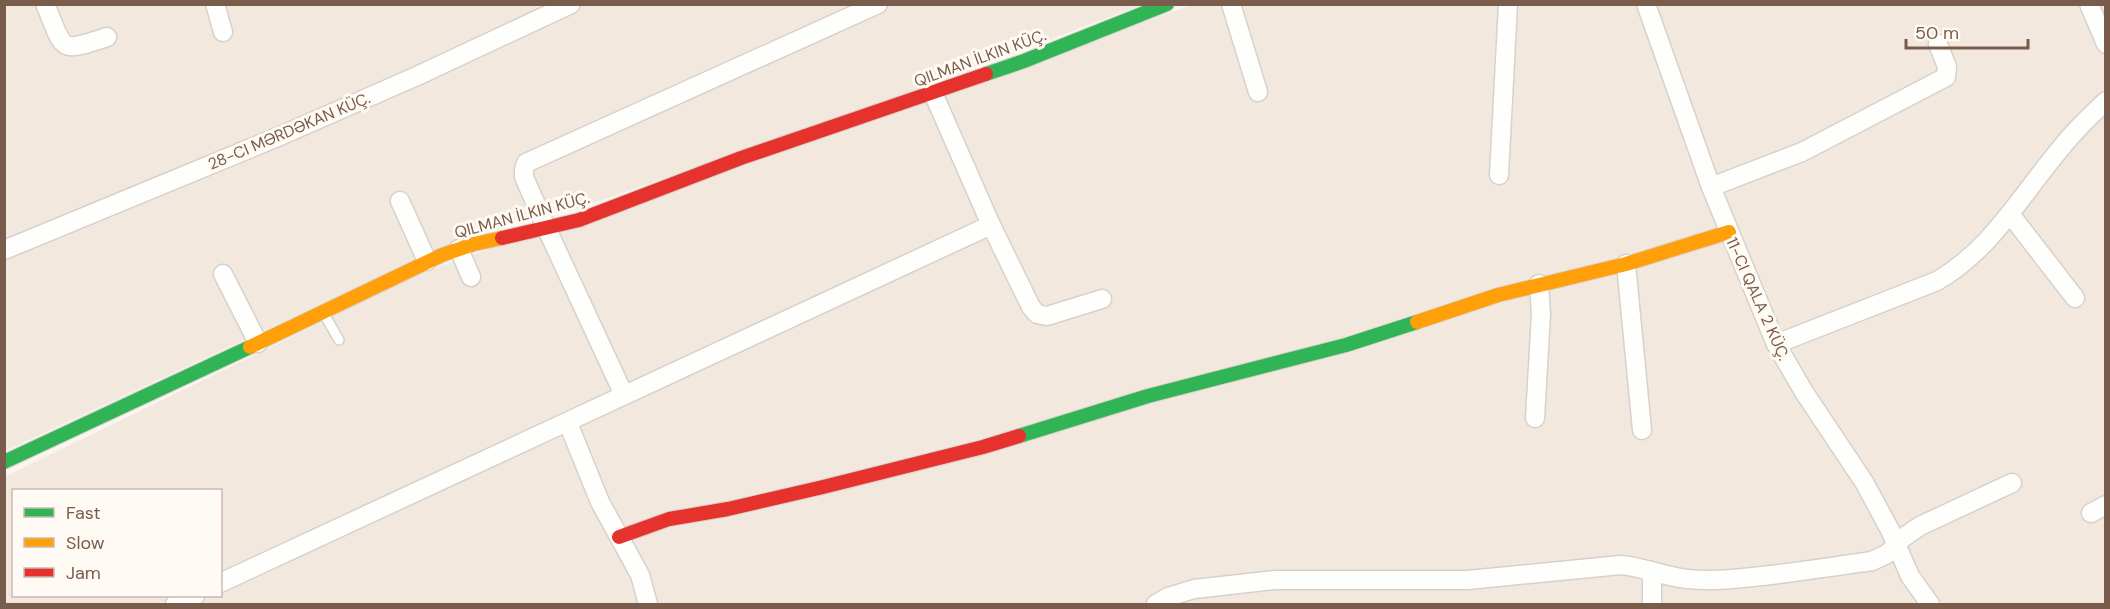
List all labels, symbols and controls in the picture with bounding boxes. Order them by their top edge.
scale bar [1906,12,2028,50]
text: 50 m [1915,21,1959,45]
street label: QILMAN İLKIN KÜÇ. [911,24,1049,92]
street label: 28-CI MƏRDƏKAN KÜÇ. [205,87,373,175]
street label: QILMAN İLKIN KÜÇ. [452,187,592,243]
street label: 11-CI QALA 2 KÜÇ. [1721,234,1795,364]
legend [12,489,222,597]
text: Fast [66,501,101,525]
text: Slow [66,531,105,555]
text: Jam [66,561,101,585]

